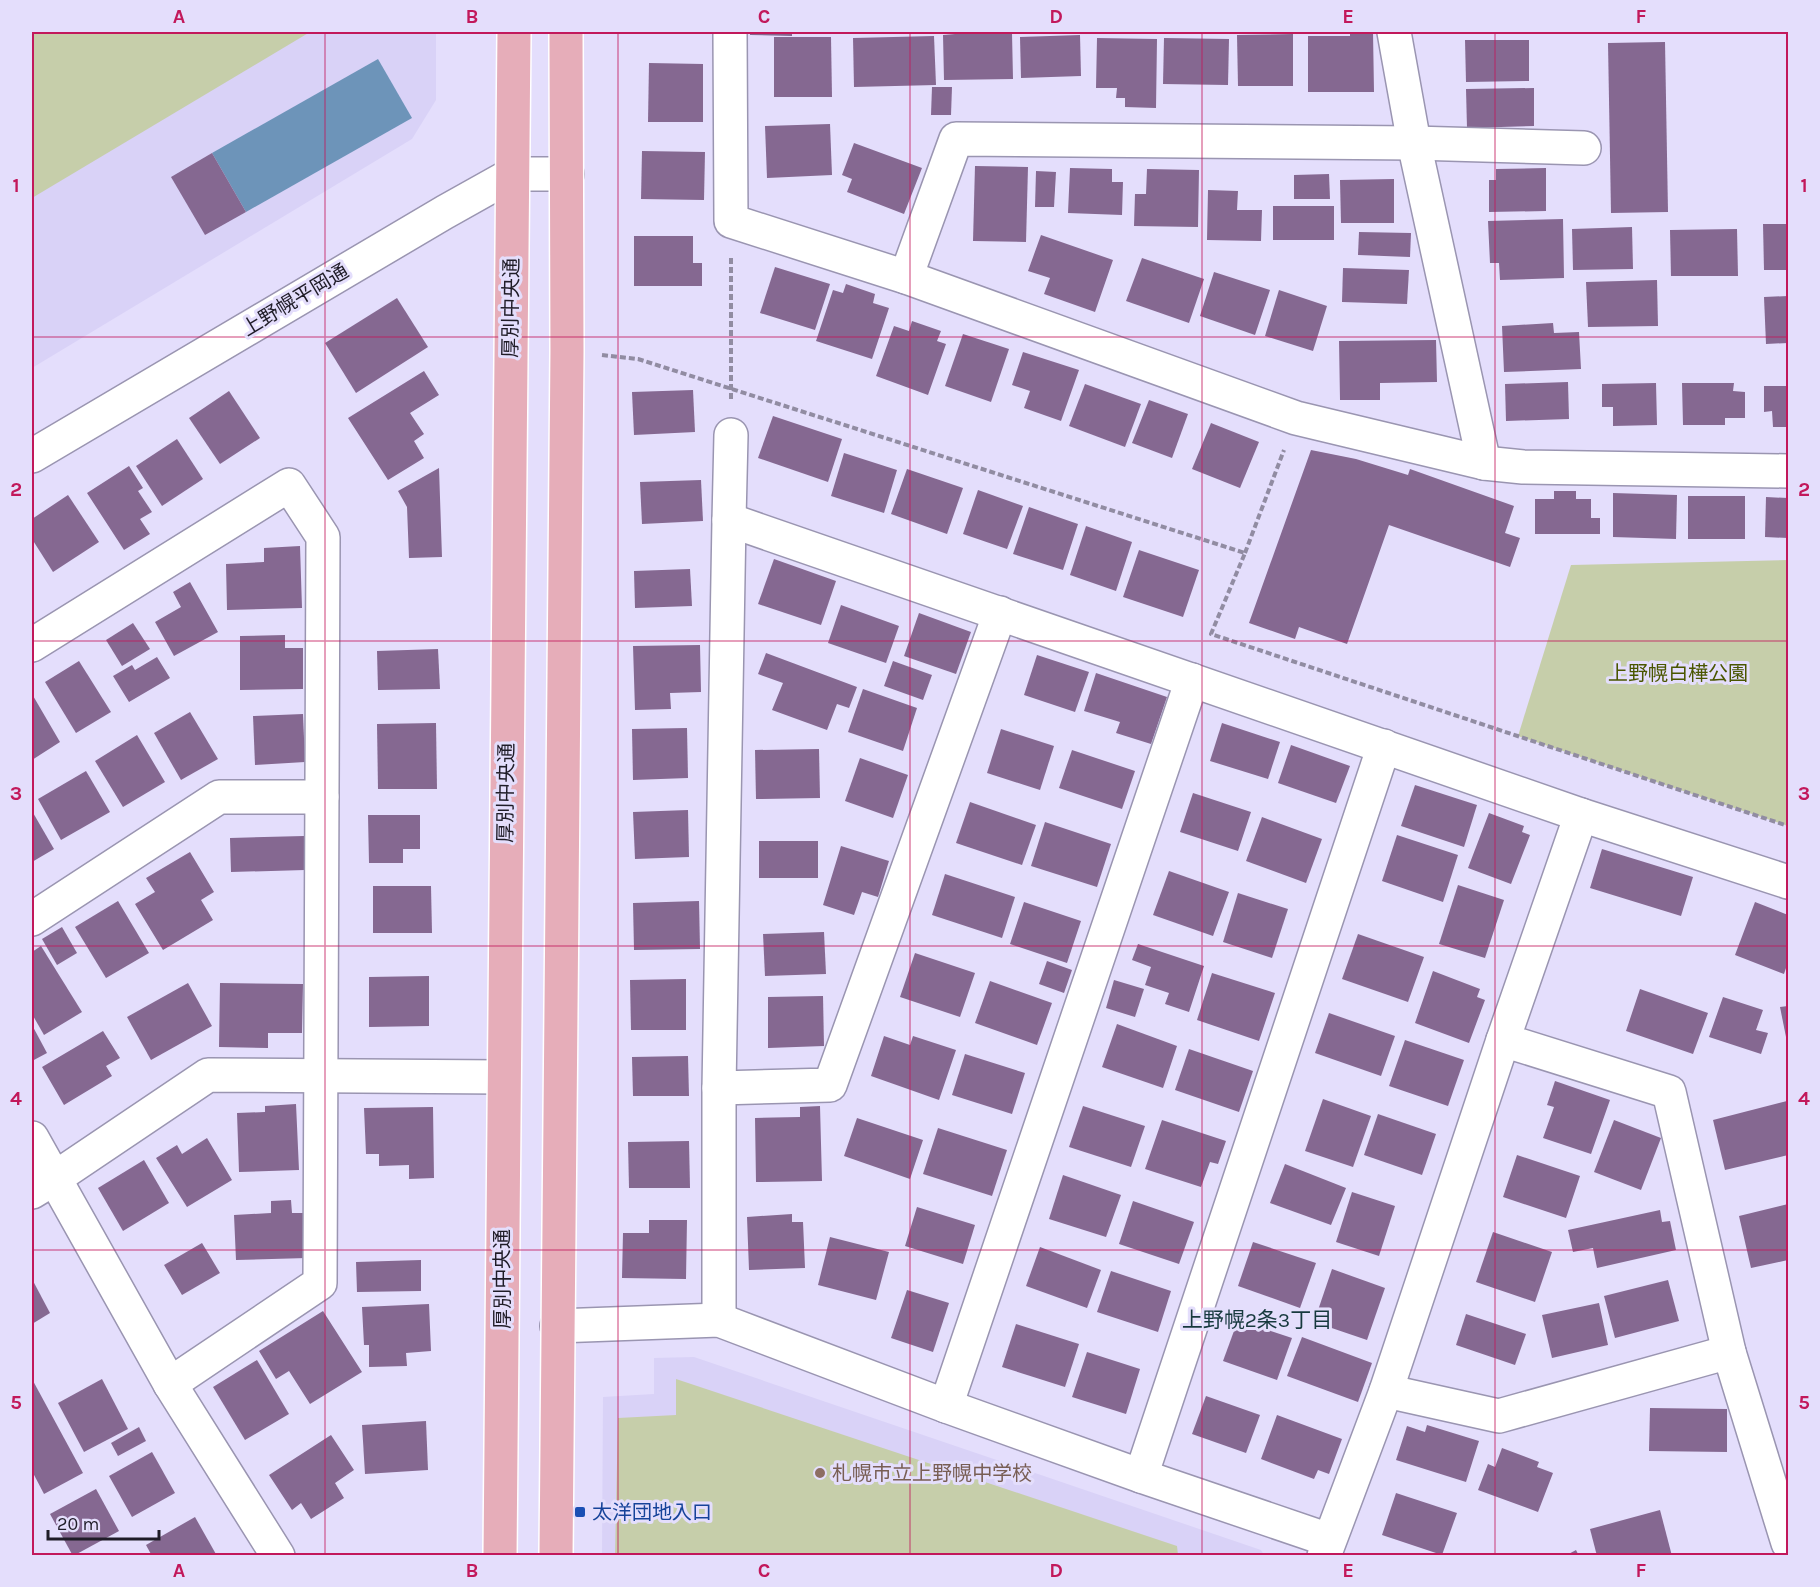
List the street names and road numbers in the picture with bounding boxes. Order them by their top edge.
street label: 厚別中央通 [499,258,523,358]
street label: 上野幌平岡通 [238,259,352,341]
street label: 厚別中央通 [494,743,518,843]
street label: 厚別中央通 [491,1229,514,1329]

